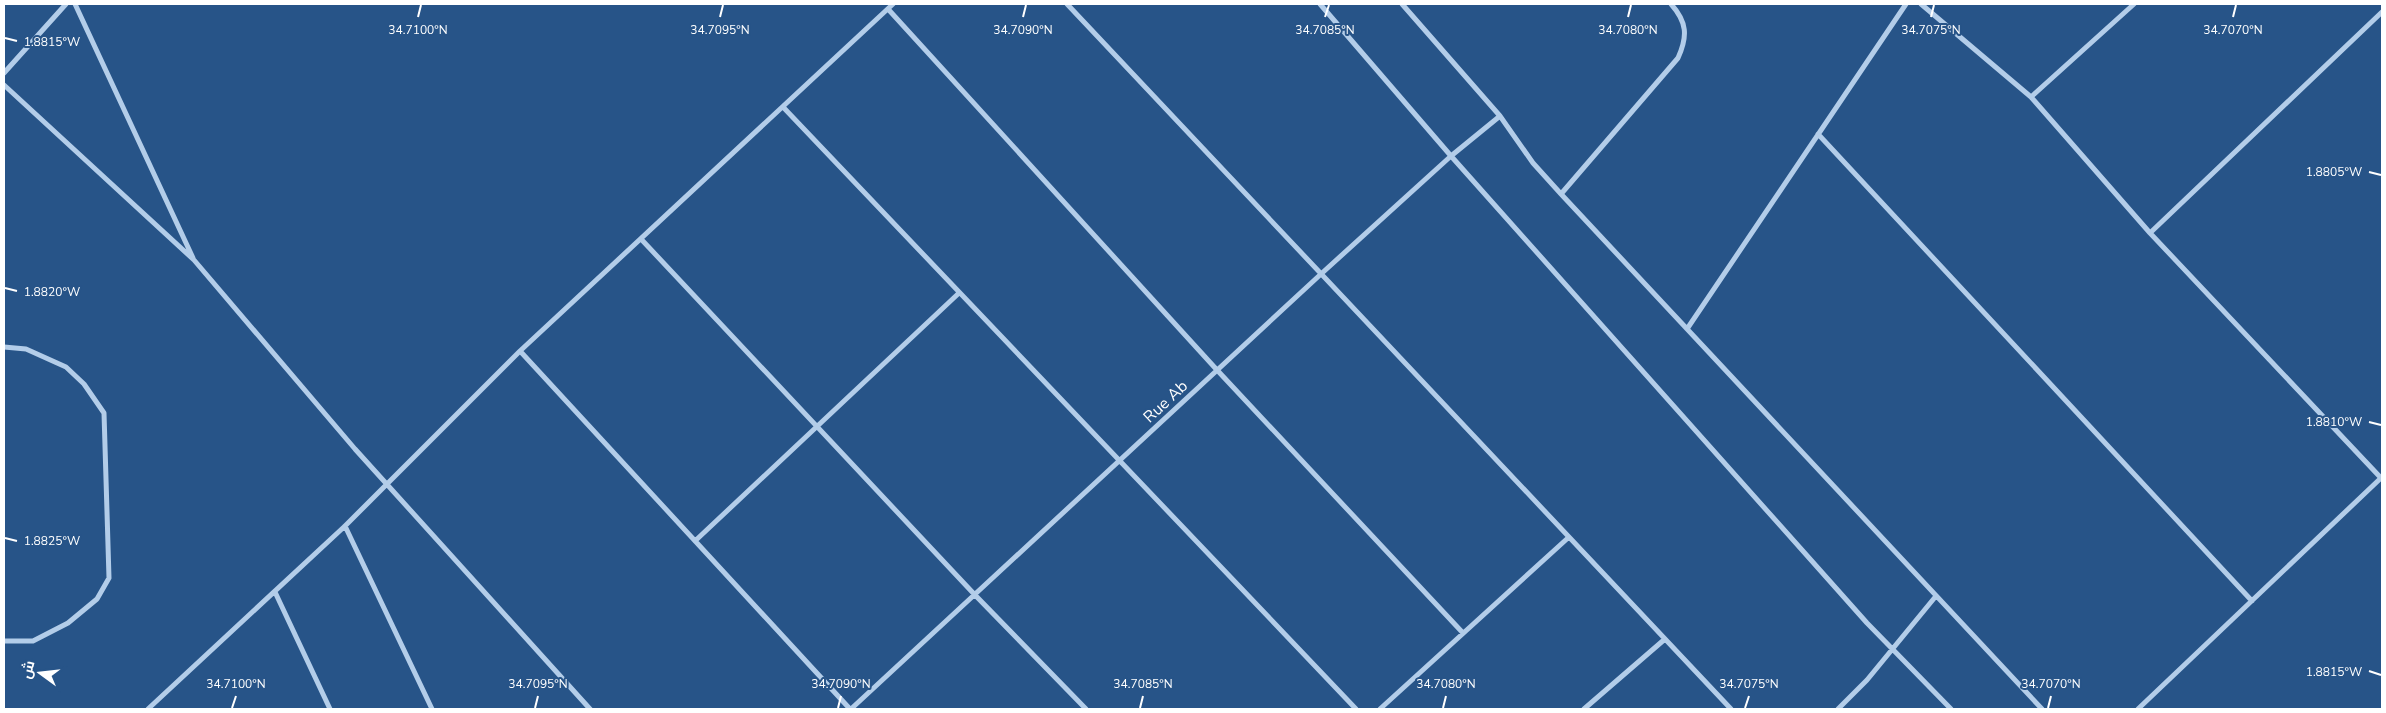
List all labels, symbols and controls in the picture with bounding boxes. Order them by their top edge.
text: 34.7100°N [388,22,448,38]
text: 34.7095°N [690,22,750,38]
text: 34.7090°N [993,22,1053,38]
text: 34.7085°N [1295,22,1355,38]
text: 34.7080°N [1598,22,1658,38]
text: 34.7075°N [1901,22,1961,38]
text: 34.7070°N [2203,22,2263,38]
text: 1.8815°W [24,34,80,50]
text: 1.8805°W [2306,164,2362,180]
text: 1.8820°W [24,284,80,300]
street label: Rue Ab [1139,376,1193,428]
text: 1.8810°W [2306,414,2362,430]
text: 1.8825°W [24,533,80,549]
north arrow [15,648,65,698]
text: ش [16,659,39,681]
text: 1.8815°W [2306,664,2362,680]
text: 34.7100°N [206,676,266,692]
text: 34.7095°N [508,676,568,692]
text: 34.7090°N [811,676,871,692]
text: 34.7085°N [1113,676,1173,692]
text: 34.7080°N [1416,676,1476,692]
text: 34.7075°N [1719,676,1779,692]
text: 34.7070°N [2021,676,2081,692]

